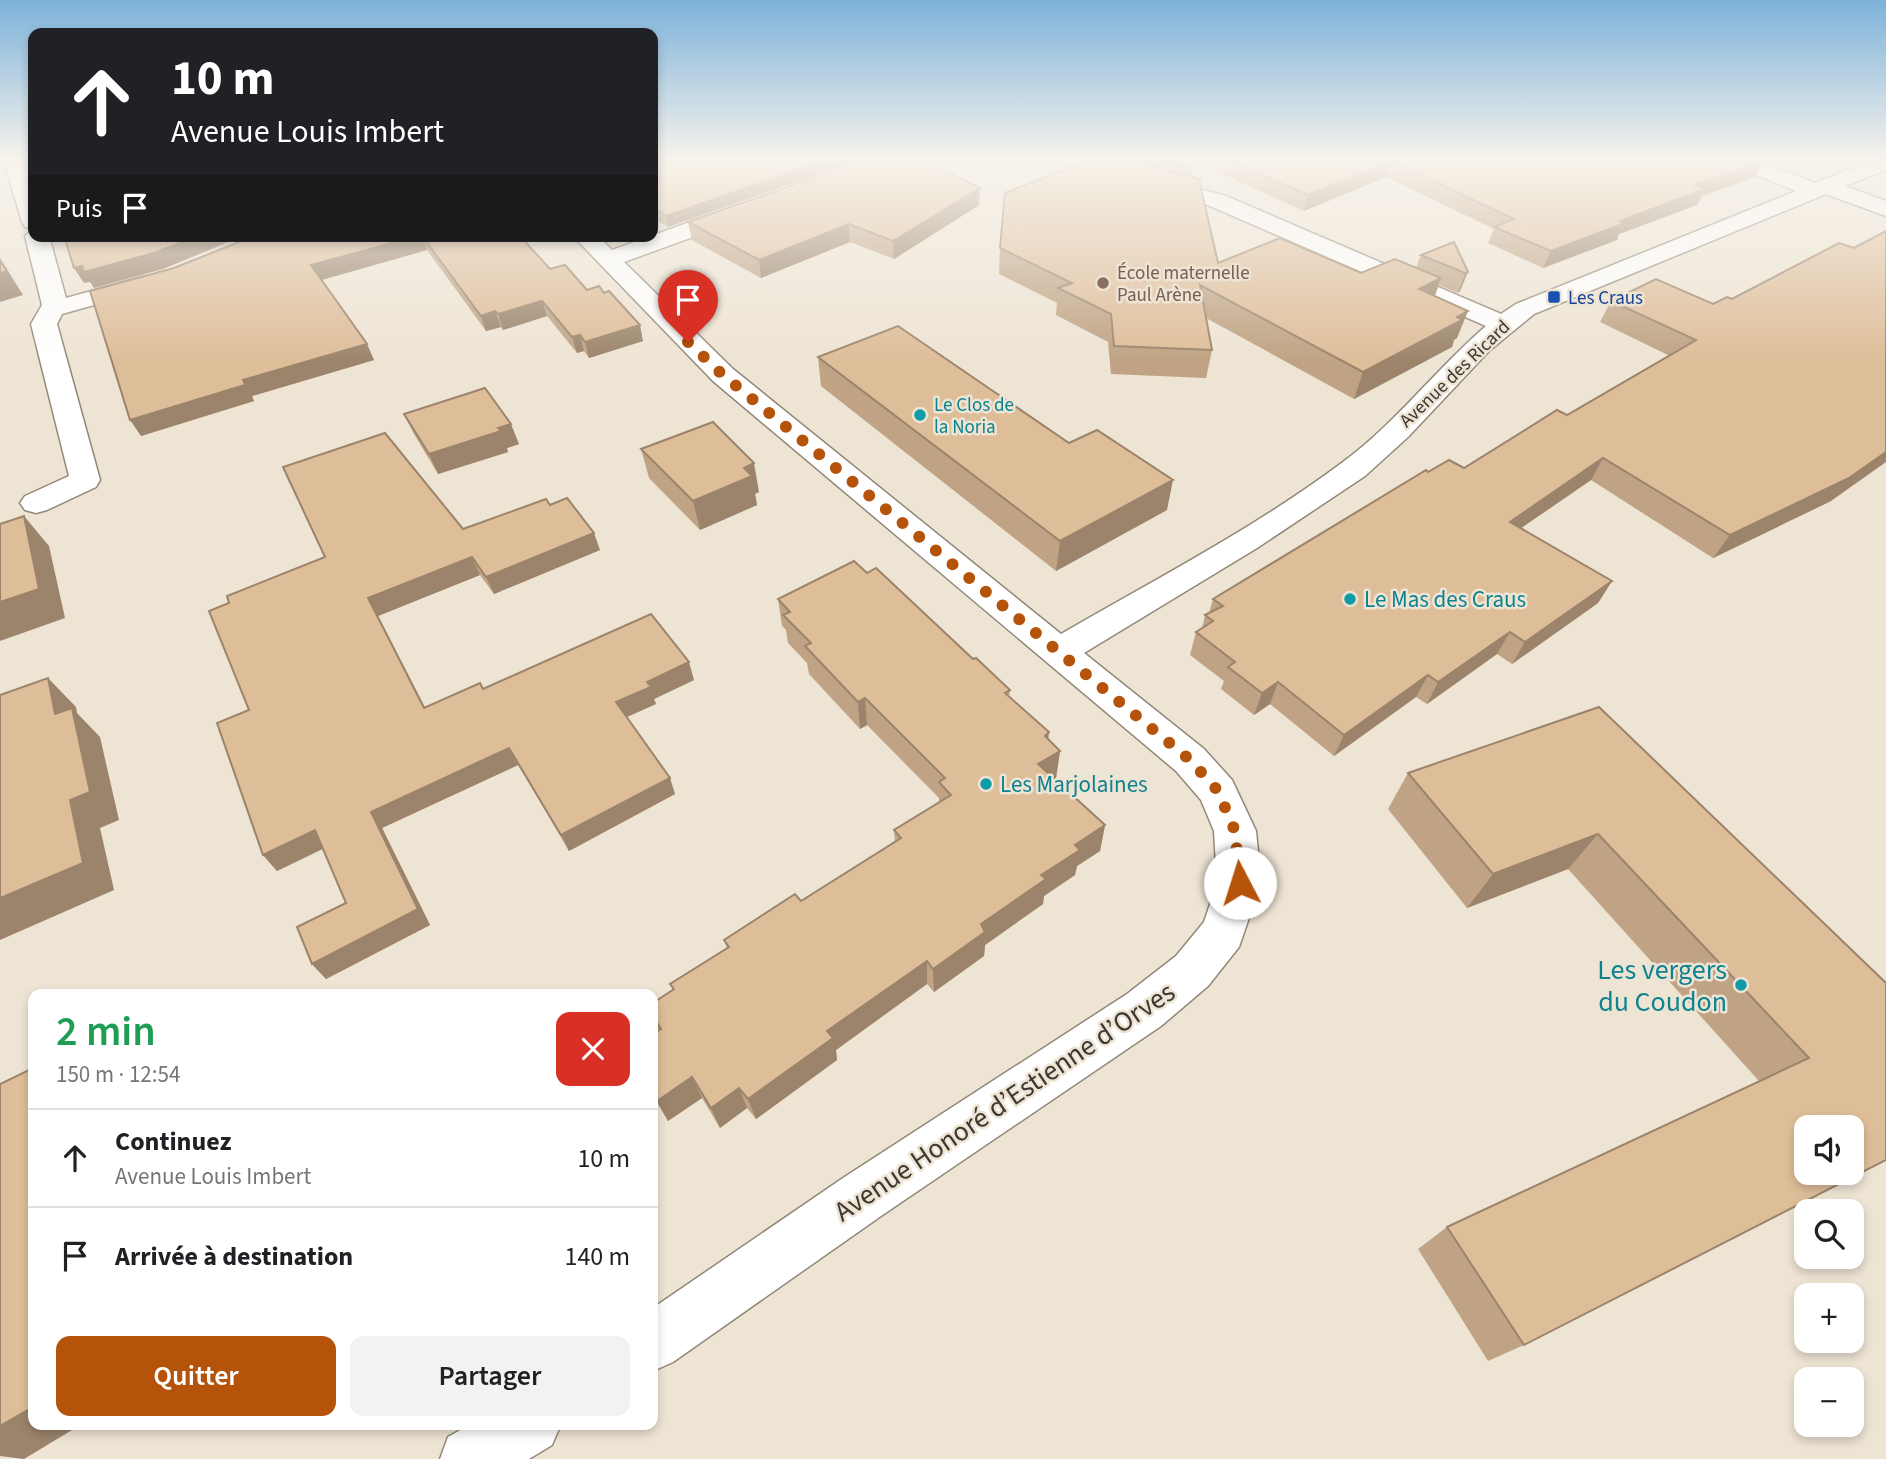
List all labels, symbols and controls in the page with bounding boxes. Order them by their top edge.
text: 10 m [171,44,275,114]
icon: ahead [56,56,147,147]
text: Avenue Louis Imbert [171,109,444,155]
icon: arrive [116,189,154,227]
text: Puis [56,190,102,227]
place label: École maternelle Paul Arène [1117,260,1250,309]
pin [658,270,718,342]
marker: École maternelle Paul Arène [1095,275,1111,291]
icon: arrive [669,281,707,319]
place label: Les Craus [1568,285,1643,312]
marker: Les Craus [1546,289,1562,305]
street label: Avenue des Ricard [1394,314,1516,434]
place label: Le Clos de la Noria [934,392,1014,441]
marker: Le Clos de la Noria [912,407,928,423]
place label: Le Mas des Craus [1364,583,1526,616]
marker: Le Mas des Craus [1342,591,1358,607]
place label: Les Marjolaines [1000,768,1148,801]
marker: Les Marjolaines [978,776,994,792]
position arrow [1203,846,1277,920]
place label: Les vergers du Coudon [1597,950,1727,1022]
street label: Avenue Honoré d’Estienne d’Orves [826,972,1183,1231]
marker: Les vergers du Coudon [1733,977,1749,993]
text: 2 min [56,1002,156,1062]
button: close [556,1012,630,1086]
text: 150 m · 12:54 [56,1058,180,1091]
map controls [1794,1115,1864,1437]
button: sound [1794,1115,1864,1185]
text: Continuez [115,1123,231,1160]
icon: ahead [56,1139,94,1177]
text: 10 m [577,1140,630,1177]
text: Avenue Louis Imbert [115,1160,311,1193]
button: search [1794,1199,1864,1269]
icon: arrive [56,1237,94,1275]
text: Arrivée à destination [115,1238,353,1275]
text: 140 m [564,1238,630,1275]
button: + [1794,1283,1864,1353]
button: Quitter [56,1336,336,1416]
button: Partager [350,1336,630,1416]
button: − [1794,1367,1864,1437]

